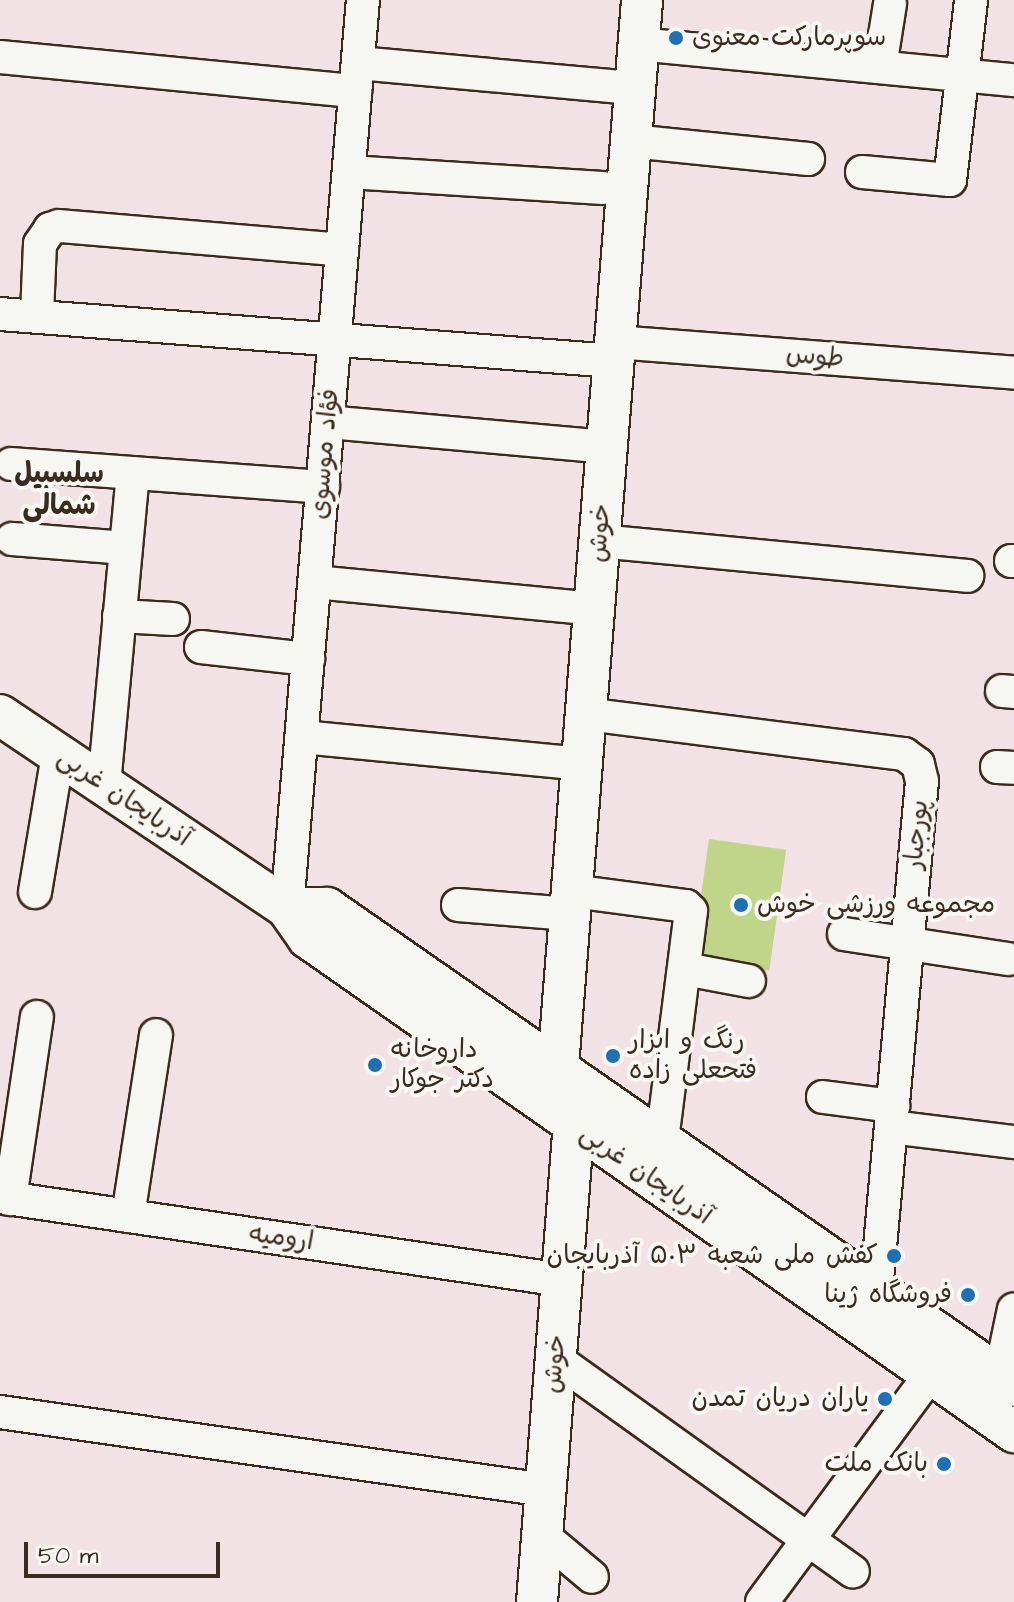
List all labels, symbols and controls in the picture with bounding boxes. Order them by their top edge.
place label: سوپرمارکت معنوی [692,22,886,54]
marker: سوپرمارکت معنوی [667,29,685,47]
street label: طوس [785,339,845,375]
street label: فؤاد موسوی [304,387,346,521]
district label: سلسبیل شمالی [14,457,104,523]
street label: خوش [582,503,618,563]
street label: آذربایجان غربی [51,742,197,854]
street label: پورجبار [898,799,936,871]
place label: مجموعه ورزشی خوش [757,889,995,921]
marker: مجموعه ورزشی خوش [732,896,750,914]
place label: رنگ و ابزار فتحعلی زاده [629,1025,757,1086]
place label: داروخانه دکتر جوکار [391,1034,494,1096]
marker: رنگ و ابزار فتحعلی زاده [604,1047,622,1065]
marker: داروخانه دکتر جوکار [366,1056,384,1074]
street label: آذربایجان غربی [574,1118,718,1232]
street label: ارومیه [246,1218,316,1258]
place label: کفش ملی شعبه ۵۰۳ آذربایجان [547,1240,878,1272]
marker: کفش ملی شعبه ۵۰۳ آذربایجان [885,1247,903,1265]
place label: فروشگاه ژینا [824,1279,952,1311]
marker: فروشگاه ژینا [959,1286,977,1304]
street label: خوش [537,1333,573,1395]
place label: یاران دریان تمدن [691,1383,869,1415]
marker: یاران دریان تمدن [876,1390,894,1408]
place label: بانک ملت [825,1448,928,1480]
marker: بانک ملت [935,1455,953,1473]
scale bar [28,1526,224,1576]
text: 50 m [38,1539,98,1573]

